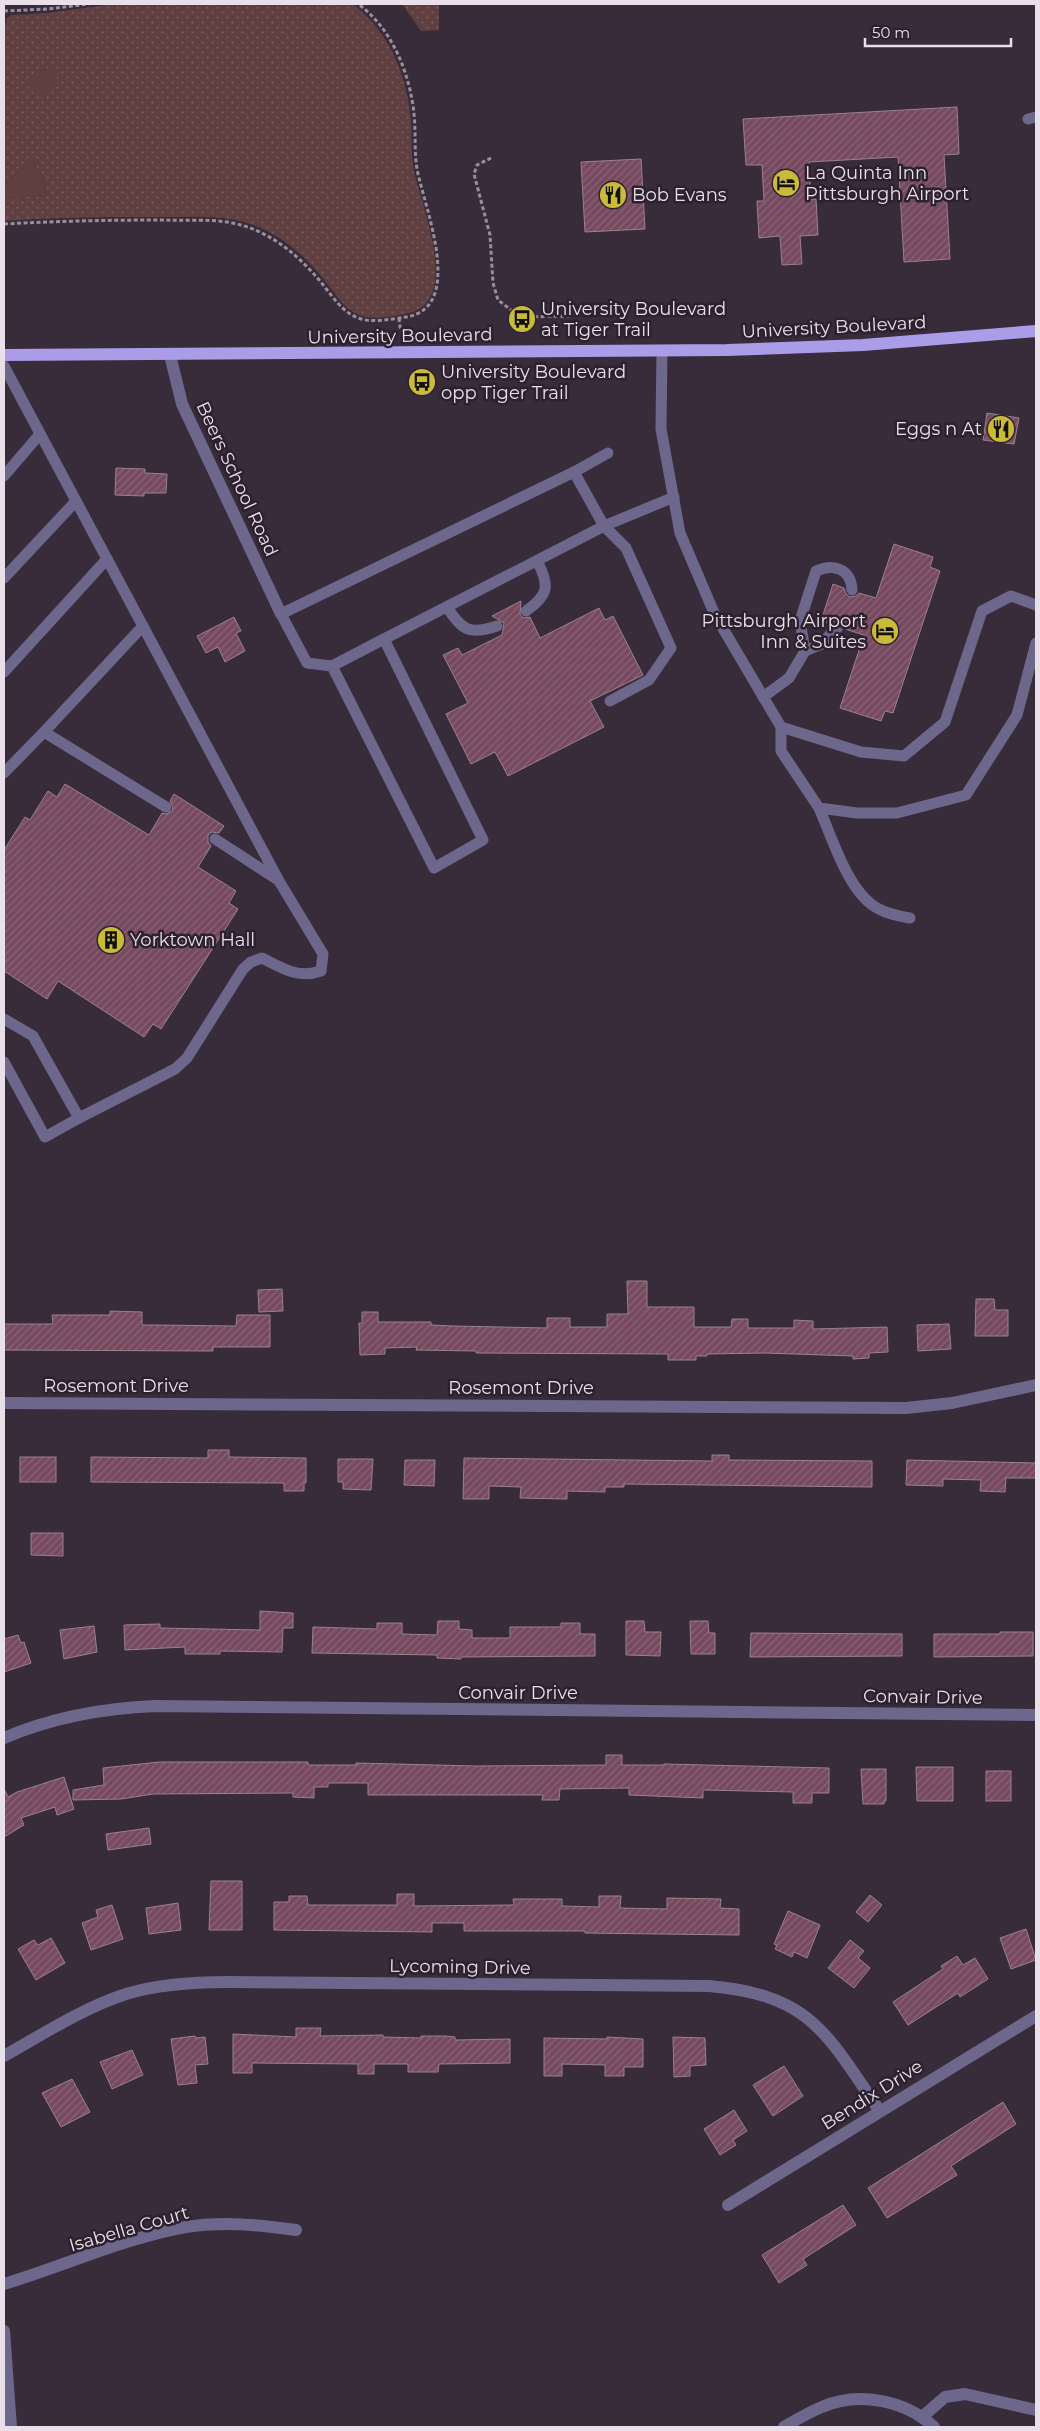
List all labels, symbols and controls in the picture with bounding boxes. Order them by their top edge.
scale bar [865,15,1011,47]
text: 50 m [872,23,910,42]
place label: La Quinta Inn Pittsburgh Airport [805,162,969,205]
hotel icon: La Quinta Inn Pittsburgh Airport [771,168,801,198]
restaurant icon: Bob Evans [598,180,628,210]
place label: Bob Evans [632,184,727,206]
place label: University Boulevard at Tiger Trail [541,298,726,341]
bus stop icon: University Boulevard at Tiger Trail [507,304,537,334]
street label: University Boulevard [741,311,927,343]
street label: University Boulevard [307,323,493,349]
place label: University Boulevard opp Tiger Trail [441,361,626,404]
bus stop icon: University Boulevard opp Tiger Trail [407,367,437,397]
street label: Beers School Road [191,398,283,560]
restaurant icon: Eggs n At [986,414,1016,444]
place label: Eggs n At [895,418,982,440]
place label: Pittsburgh Airport Inn & Suites [702,610,866,653]
hotel icon: Pittsburgh Airport Inn & Suites [870,616,900,646]
building icon: Yorktown Hall [96,925,126,955]
place label: Yorktown Hall [130,929,255,951]
street label: Rosemont Drive [43,1375,189,1397]
street label: Rosemont Drive [448,1377,594,1399]
street label: Convair Drive [458,1682,578,1704]
street label: Convair Drive [863,1685,983,1709]
street label: Lycoming Drive [389,1955,531,1979]
street label: Bendix Drive [817,2055,927,2135]
street label: Isabella Court [67,2201,191,2257]

